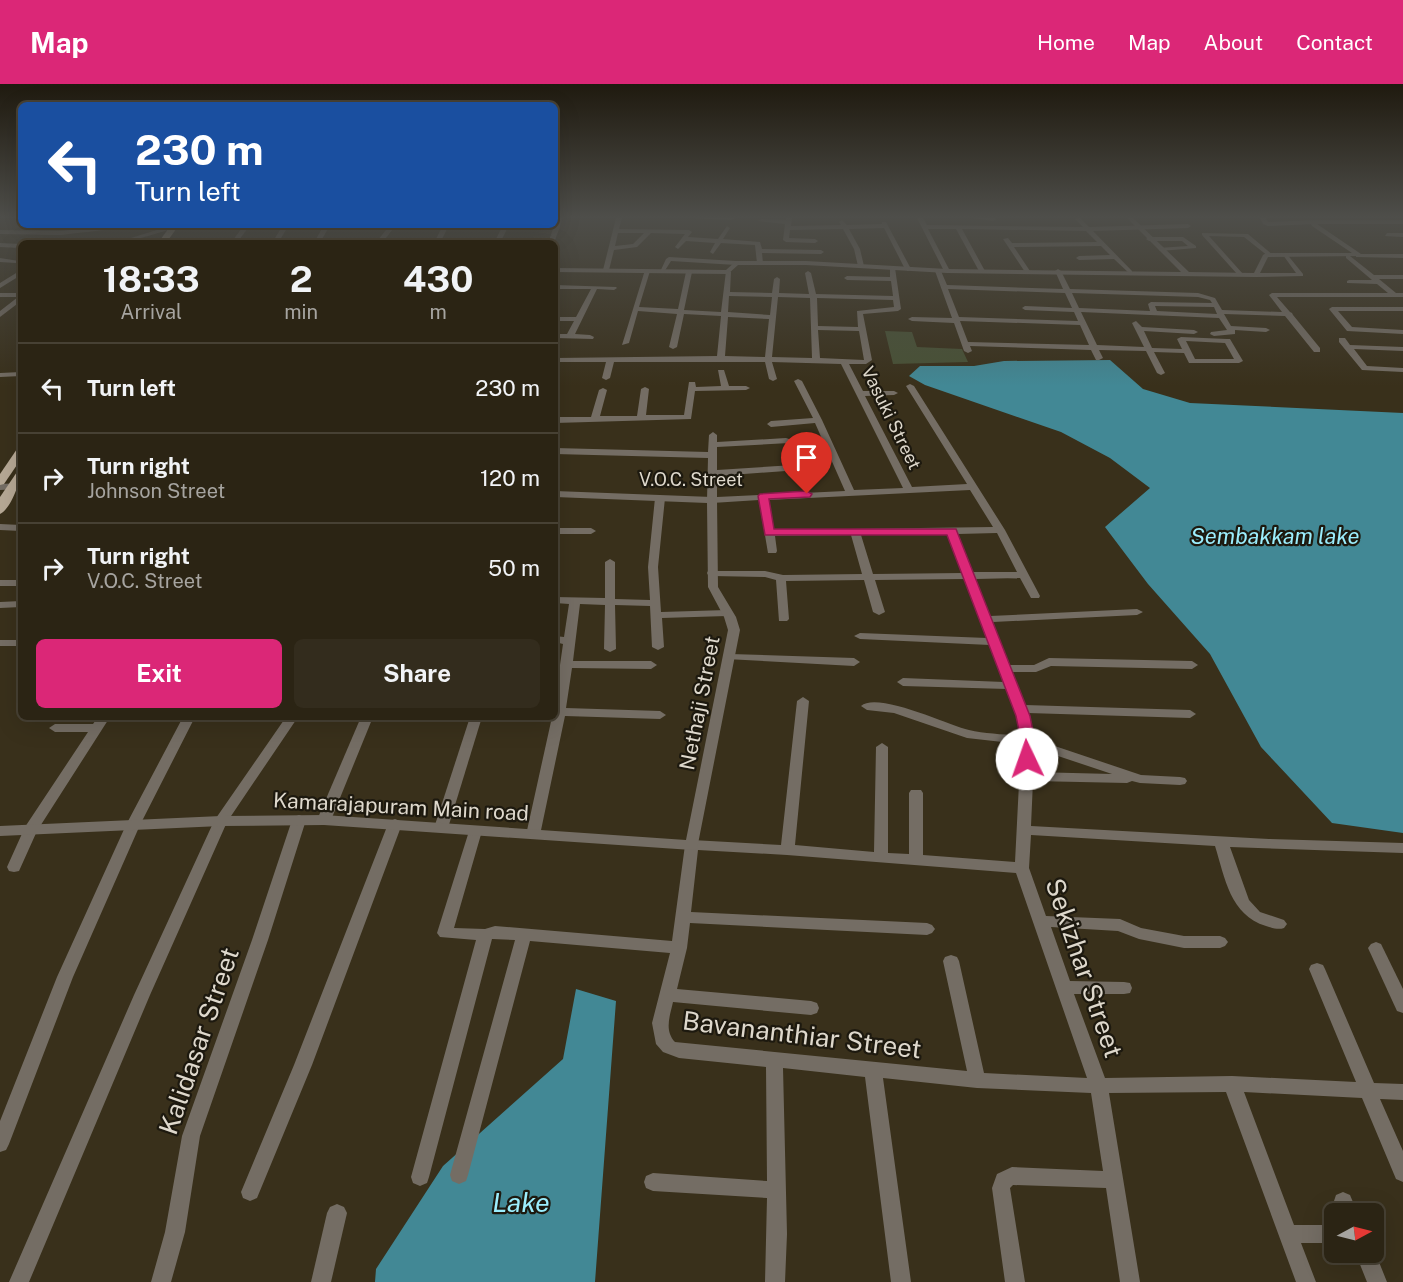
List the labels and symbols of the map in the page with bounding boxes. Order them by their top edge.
street label: Vasuki Street [857,363,926,473]
pin [781,432,832,494]
street label: V.O.C. Street [639,469,743,490]
water label: Sembakkam lake [1190,523,1360,549]
street label: Nethaji Street [674,634,725,772]
position arrow [995,727,1059,791]
street label: Kamarajapuram Main road [272,787,530,826]
street label: Sekizhar Street [1039,874,1130,1061]
street label: Kalidasar Street [152,943,245,1138]
street label: Bavananthiar Street [681,1004,923,1065]
water label: Lake [492,1186,550,1218]
north arrow [1324,1203,1384,1263]

